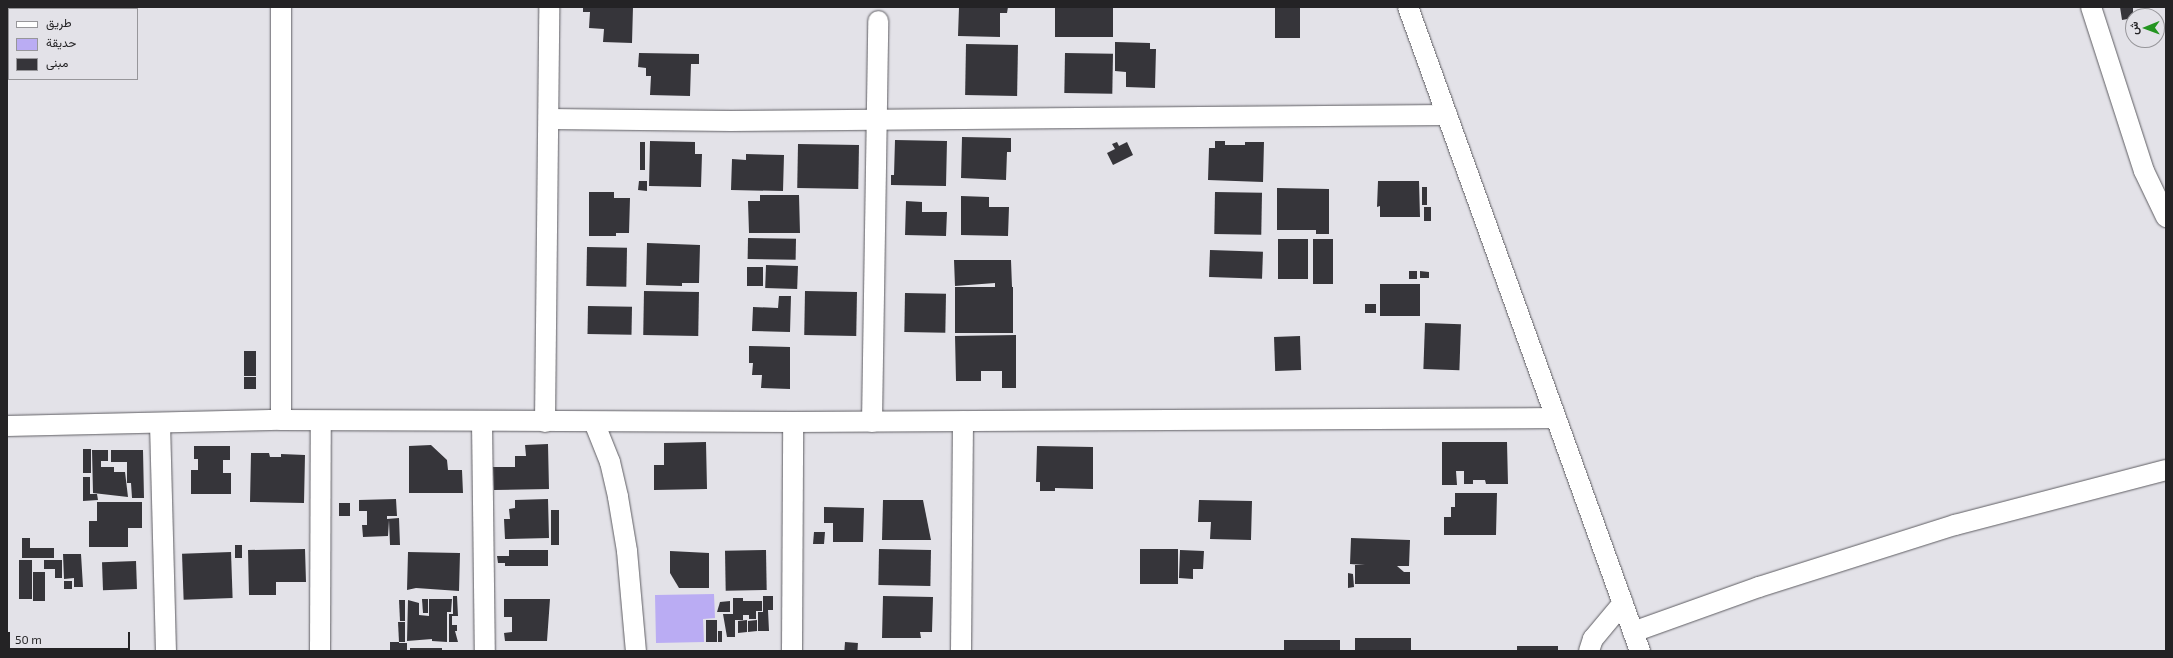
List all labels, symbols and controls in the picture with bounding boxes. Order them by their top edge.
legend [8,8,138,80]
north arrow [2125,8,2165,48]
text: طريق [46,15,71,29]
text: ش [2127,21,2140,35]
text: حديقة [46,35,76,49]
text: مبنى [46,55,68,69]
scale bar [10,624,132,650]
text: 50 m [15,632,42,646]

